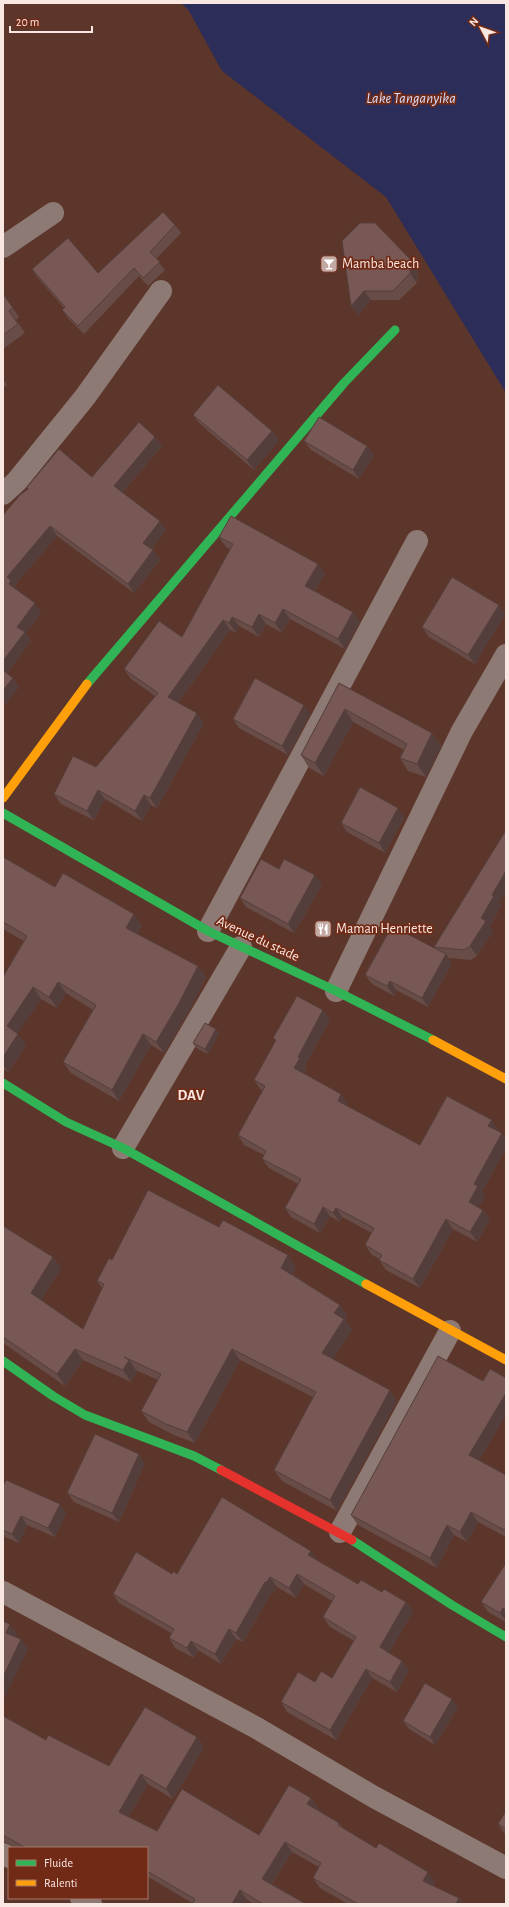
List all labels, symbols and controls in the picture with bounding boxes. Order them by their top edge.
scale bar [10,8,92,34]
north arrow [461,8,501,48]
text: N [467,15,480,28]
text: 20 m [16,16,39,28]
water label: Lake Tanganyika [366,91,456,106]
bar icon: Mamba beach [319,254,339,274]
place label: Mamba beach [342,257,419,271]
street label: Avenue du stade [214,914,302,964]
restaurant icon: Maman Henriette [313,919,333,939]
place label: Maman Henriette [336,922,433,936]
district label: DAV [178,1088,205,1103]
legend [8,1847,148,1899]
text: Fluide [44,1857,73,1869]
text: Ralenti [44,1877,77,1889]

